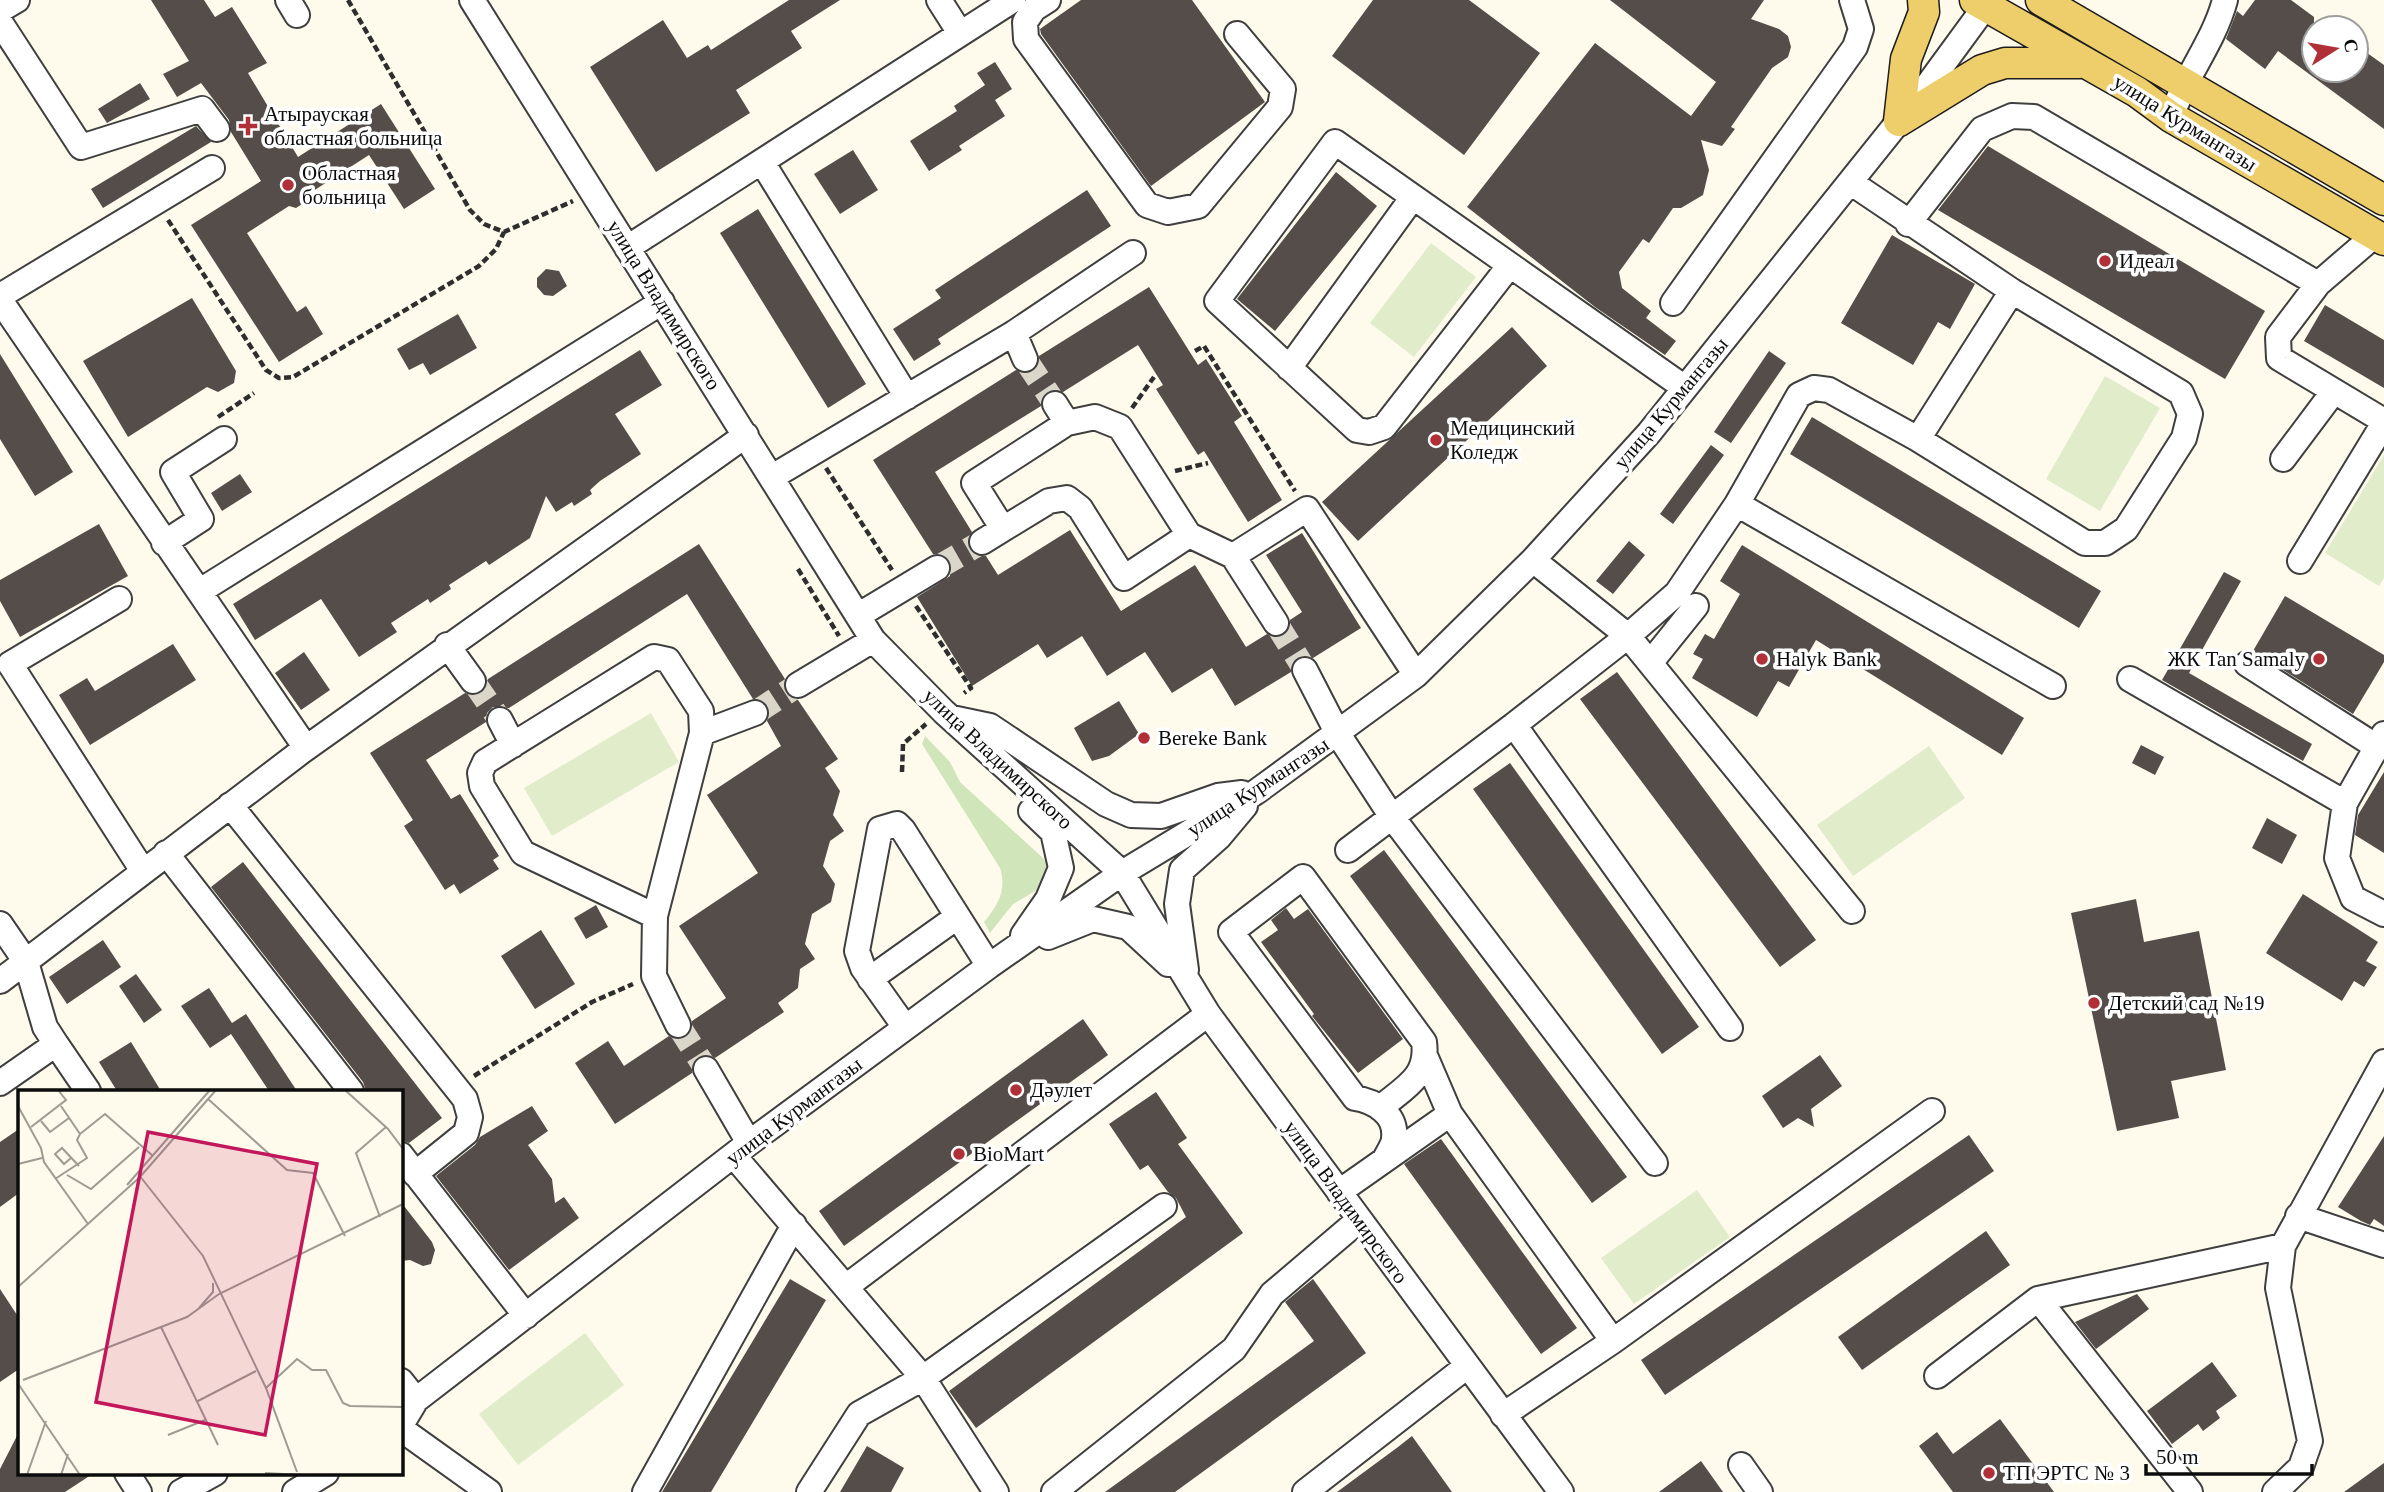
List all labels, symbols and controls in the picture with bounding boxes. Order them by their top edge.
north arrow [2300,14,2370,84]
text: С [2340,37,2363,55]
street label: улица Курмангазы [2109,69,2261,177]
place label: Атырауская областная больница [264,102,443,150]
marker: Атырауская областная больница [238,116,258,136]
place label: Областная больница [302,161,396,209]
marker: Областная больница [280,177,296,193]
street label: улица Владимирского [602,216,726,394]
place label: Идеал [2119,249,2174,273]
marker: Идеал [2097,253,2113,269]
street label: улица Курмангазы [1609,332,1733,474]
place label: Медицинский Коледж [1450,416,1575,464]
marker: Медицинский Коледж [1428,432,1444,448]
place label: Halyk Bank [1776,647,1877,671]
place label: ЖК Tan Samaly [2168,647,2305,671]
marker: Halyk Bank [1754,651,1770,667]
marker: ЖК Tan Samaly [2311,651,2327,667]
street label: улица Владимирского [918,684,1078,834]
place label: Bereke Bank [1158,726,1268,750]
marker: Bereke Bank [1136,730,1152,746]
street label: улица Курмангазы [1183,732,1333,842]
place label: Детский сад №19 [2108,991,2264,1015]
marker: Детский сад №19 [2086,995,2102,1011]
street label: улица Курмангазы [721,1052,867,1170]
place label: Дәулет [1030,1078,1092,1102]
marker: Дәулет [1008,1082,1024,1098]
inset map [18,1090,402,1474]
street label: улица Владимирского [1279,1116,1413,1288]
place label: BioMart [973,1142,1044,1166]
marker: BioMart [951,1146,967,1162]
scale bar [2146,1432,2312,1476]
text: 50 m [2156,1445,2199,1469]
place label: ТП ЭРТС № 3 [2003,1461,2130,1485]
marker: ТП ЭРТС № 3 [1981,1465,1997,1481]

